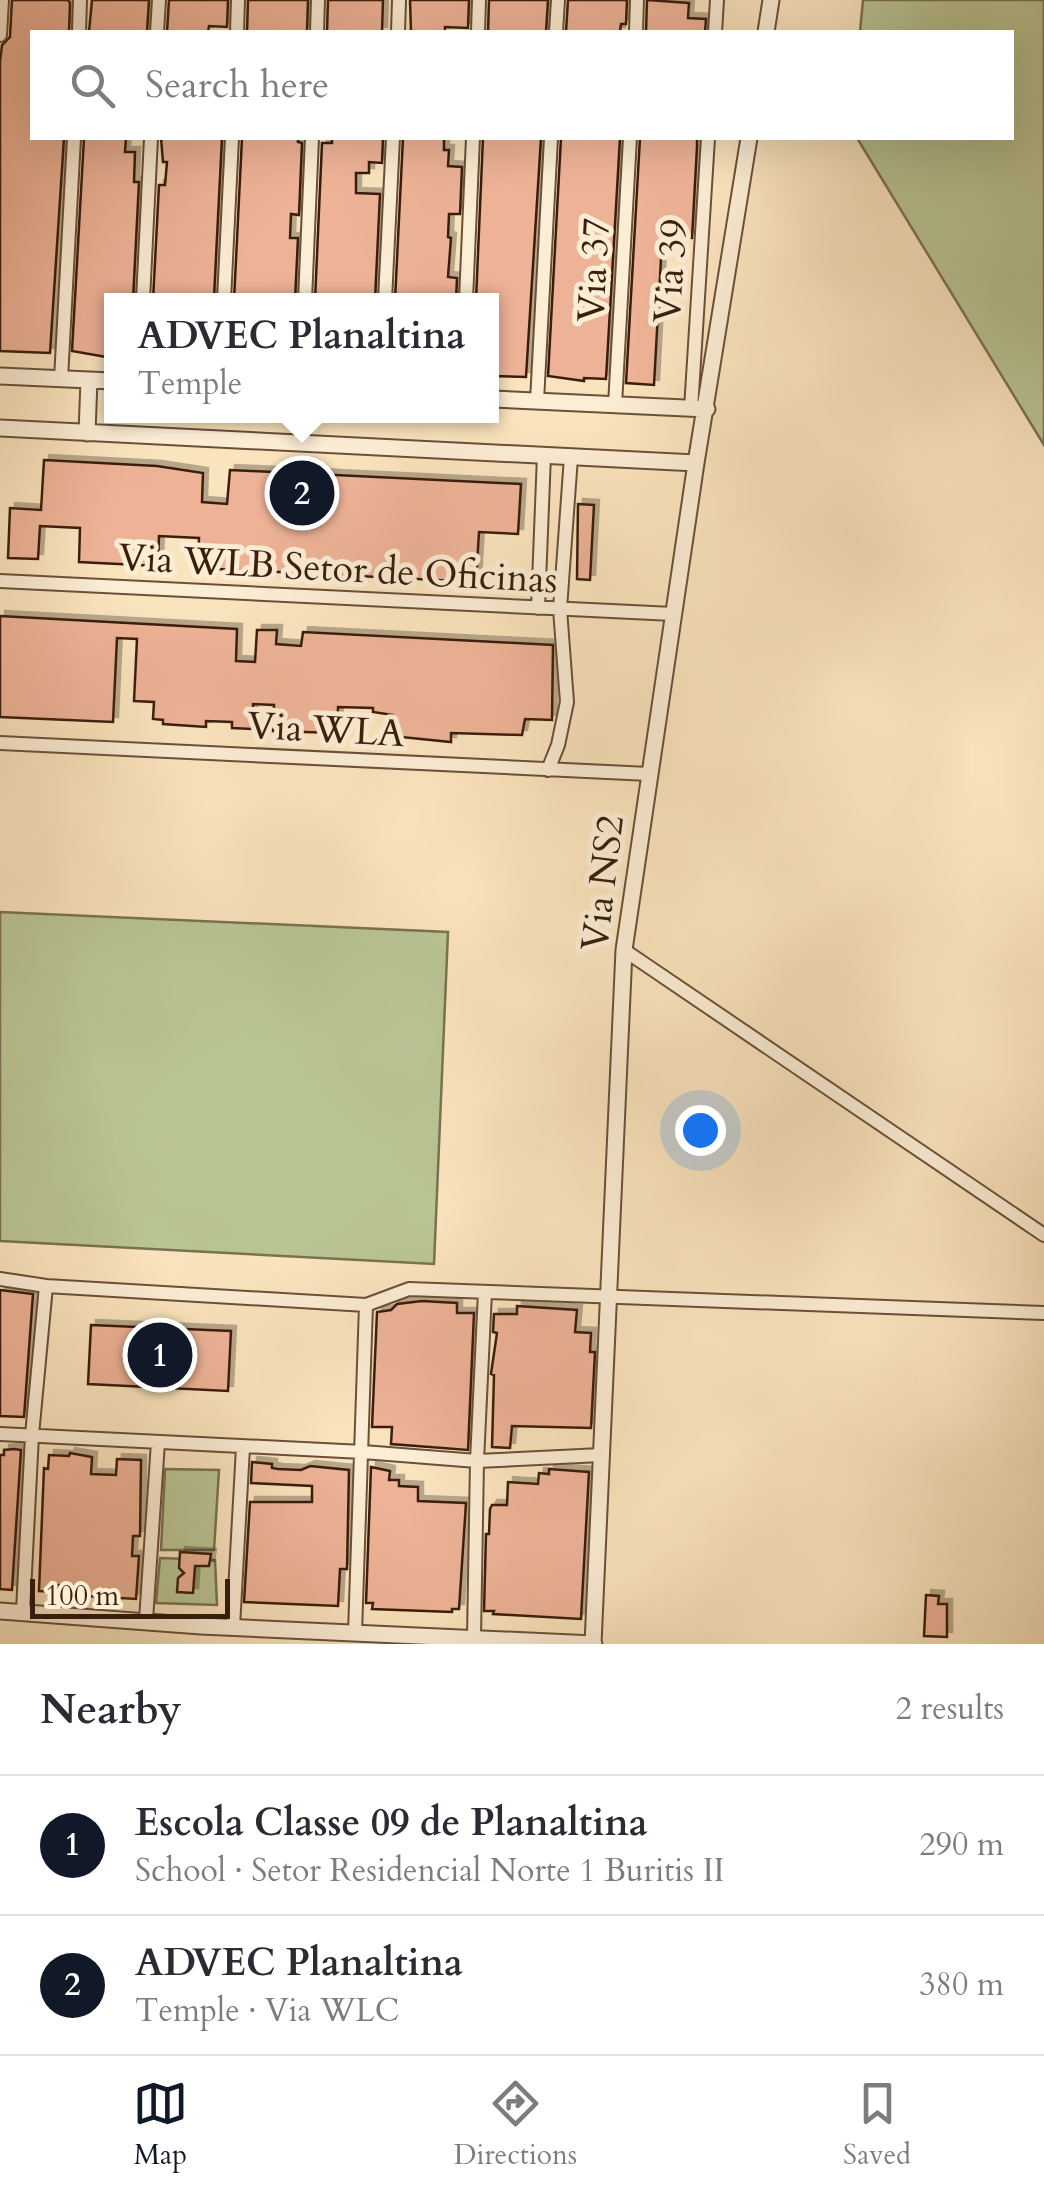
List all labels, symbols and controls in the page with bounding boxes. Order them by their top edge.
search box [30,30,1014,140]
icon: search [65,58,120,113]
text: Search here [145,59,329,111]
street label: Via 37 [565,217,623,323]
street label: Via 39 [641,217,701,325]
popup [104,293,499,423]
text: ADVEC Planaltina [138,310,465,362]
text: Temple [138,362,242,406]
pin: 2 [270,456,334,530]
street label: Via WLB Setor de Oficinas [117,532,559,606]
street label: Via WLA [246,700,406,760]
street label: Via NS2 [569,812,637,954]
your location [675,1105,726,1156]
pin: 1 [128,1318,192,1392]
scale bar [30,1574,230,1618]
text: 100 m [45,1577,119,1615]
text: Nearby [40,1681,182,1738]
text: 2 results [896,1687,1004,1731]
text: Escola Classe 09 de Planaltina [135,1797,648,1849]
text: 1 [64,1823,81,1867]
text: 290 m [919,1823,1004,1867]
text: School · Setor Residencial Norte 1 Buritis II [135,1849,725,1893]
text: ADVEC Planaltina [135,1937,463,1989]
text: 2 [64,1963,81,2007]
text: 380 m [919,1963,1004,2007]
text: Temple · Via WLC [135,1989,399,2033]
tab: Map [133,2076,188,2174]
tab: Directions [454,2076,577,2174]
tab: Saved [843,2076,911,2174]

